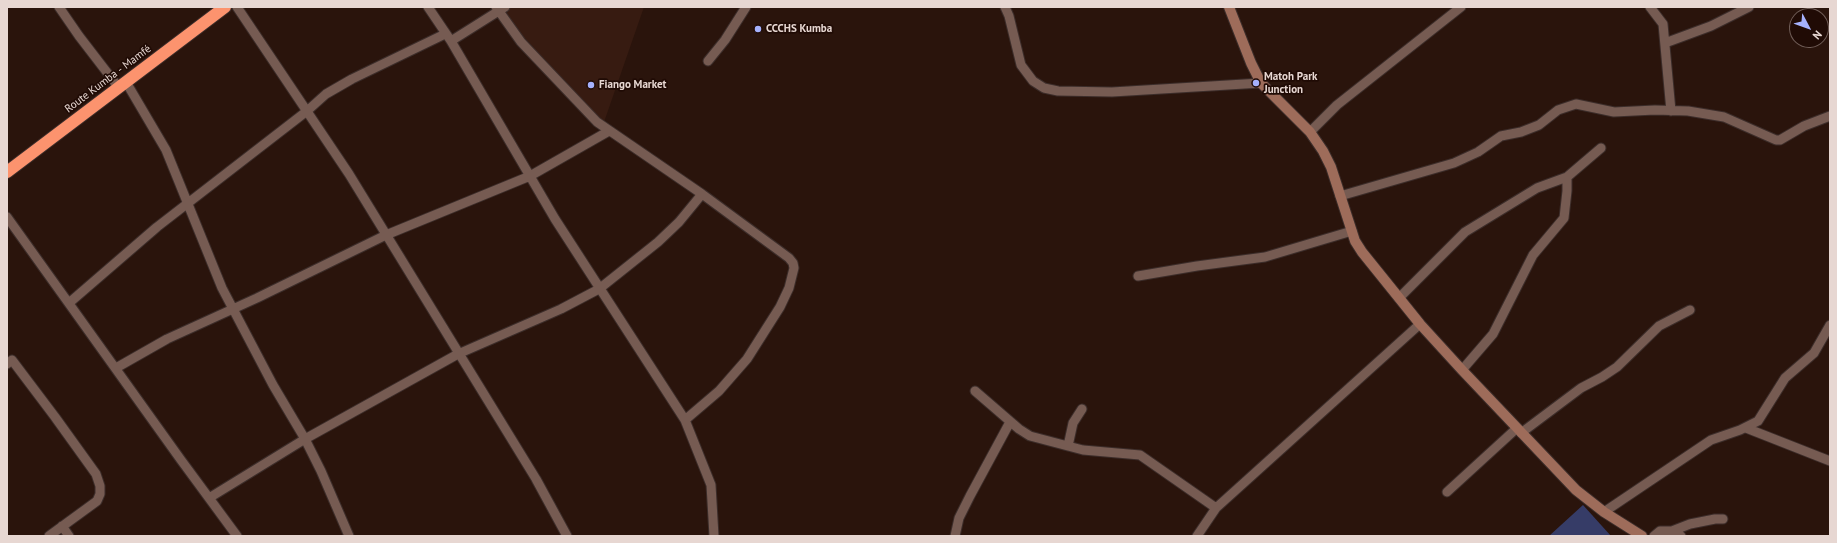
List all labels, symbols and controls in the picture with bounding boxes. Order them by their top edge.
north arrow [1789,8,1829,48]
place label: CCCHS Kumba [766,22,832,36]
marker: CCCHS Kumba [753,24,763,34]
text: N [1810,28,1825,43]
street label: Route Kumba - Mamfé [62,42,154,116]
place label: Matoh Park Junction [1264,70,1317,96]
place label: Fiango Market [599,78,666,92]
marker: Matoh Park Junction [1251,78,1261,88]
marker: Fiango Market [586,80,596,90]

